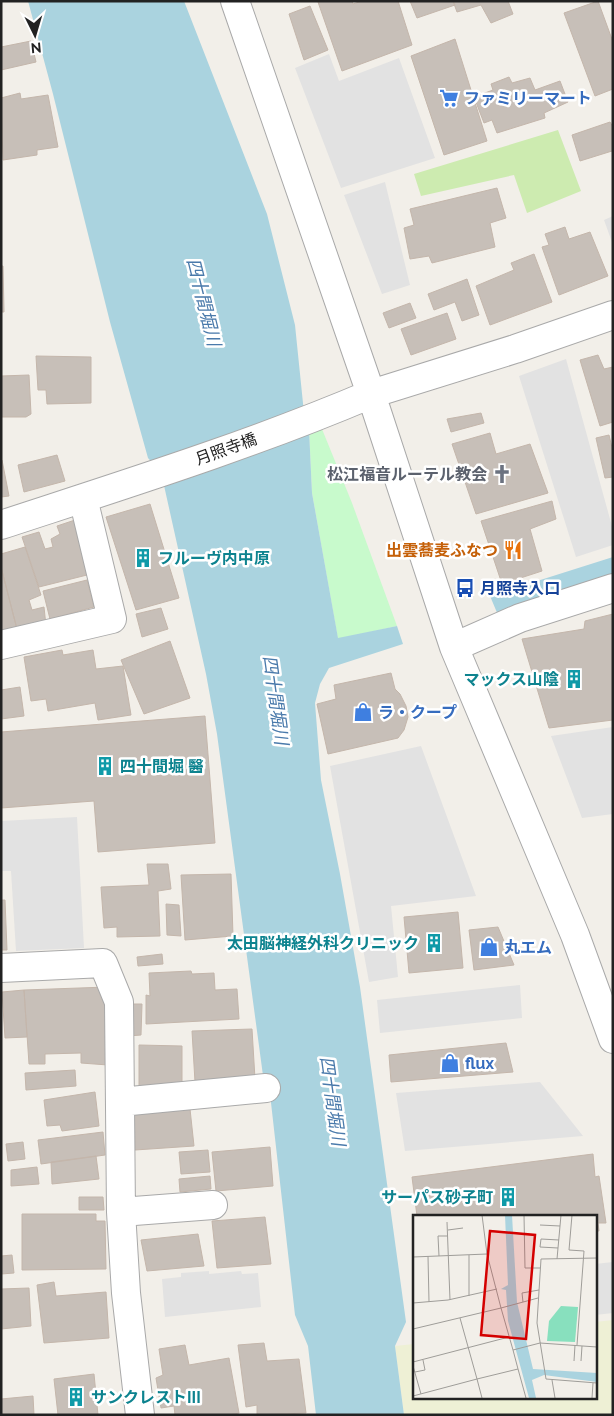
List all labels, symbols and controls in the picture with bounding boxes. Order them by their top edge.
north arrow [10,10,60,60]
text: N [30,40,42,56]
supermarket icon: ファミリーマート [438,87,460,109]
place label: ファミリーマート [464,89,592,108]
water label: 四十間堀川 [183,256,226,350]
street label: 月照寺橋 [193,429,259,469]
church icon: 松江福音ルーテル教会 [491,463,513,485]
place label: 松江福音ルーテル教会 [327,465,487,484]
restaurant icon: 出雲蕎麦ふなつ [502,539,524,561]
place label: 出雲蕎麦ふなつ [386,541,498,560]
building icon: フルーヴ内中原 [132,547,154,569]
place label: フルーヴ内中原 [158,549,270,568]
bus stop icon: 月照寺入口 [454,577,476,599]
place label: 月照寺入口 [480,579,560,598]
water label: 四十間堀川 [259,654,293,748]
building icon: マックス山陰 [563,668,585,690]
place label: マックス山陰 [463,670,559,689]
shop icon: ラ・クープ [352,701,374,723]
place label: ラ・クープ [378,703,457,722]
building icon: 四十間堀 醫 [94,755,116,777]
place label: 四十間堀 醫 [120,757,204,776]
building icon: 太田脳神経外科クリニック [423,932,445,954]
place label: 太田脳神経外科クリニック [227,934,419,953]
shop icon: 丸エム [478,936,500,958]
place label: 丸エム [504,938,552,957]
shop icon: flux [439,1052,461,1074]
place label: flux [465,1054,494,1073]
water label: 四十間堀川 [316,1055,350,1149]
building icon: サーパス砂子町 [497,1186,519,1208]
place label: サーパス砂子町 [381,1188,493,1207]
inset map [413,1215,596,1398]
building icon: サンクレストIII [65,1386,87,1408]
place label: サンクレストIII [91,1388,201,1407]

